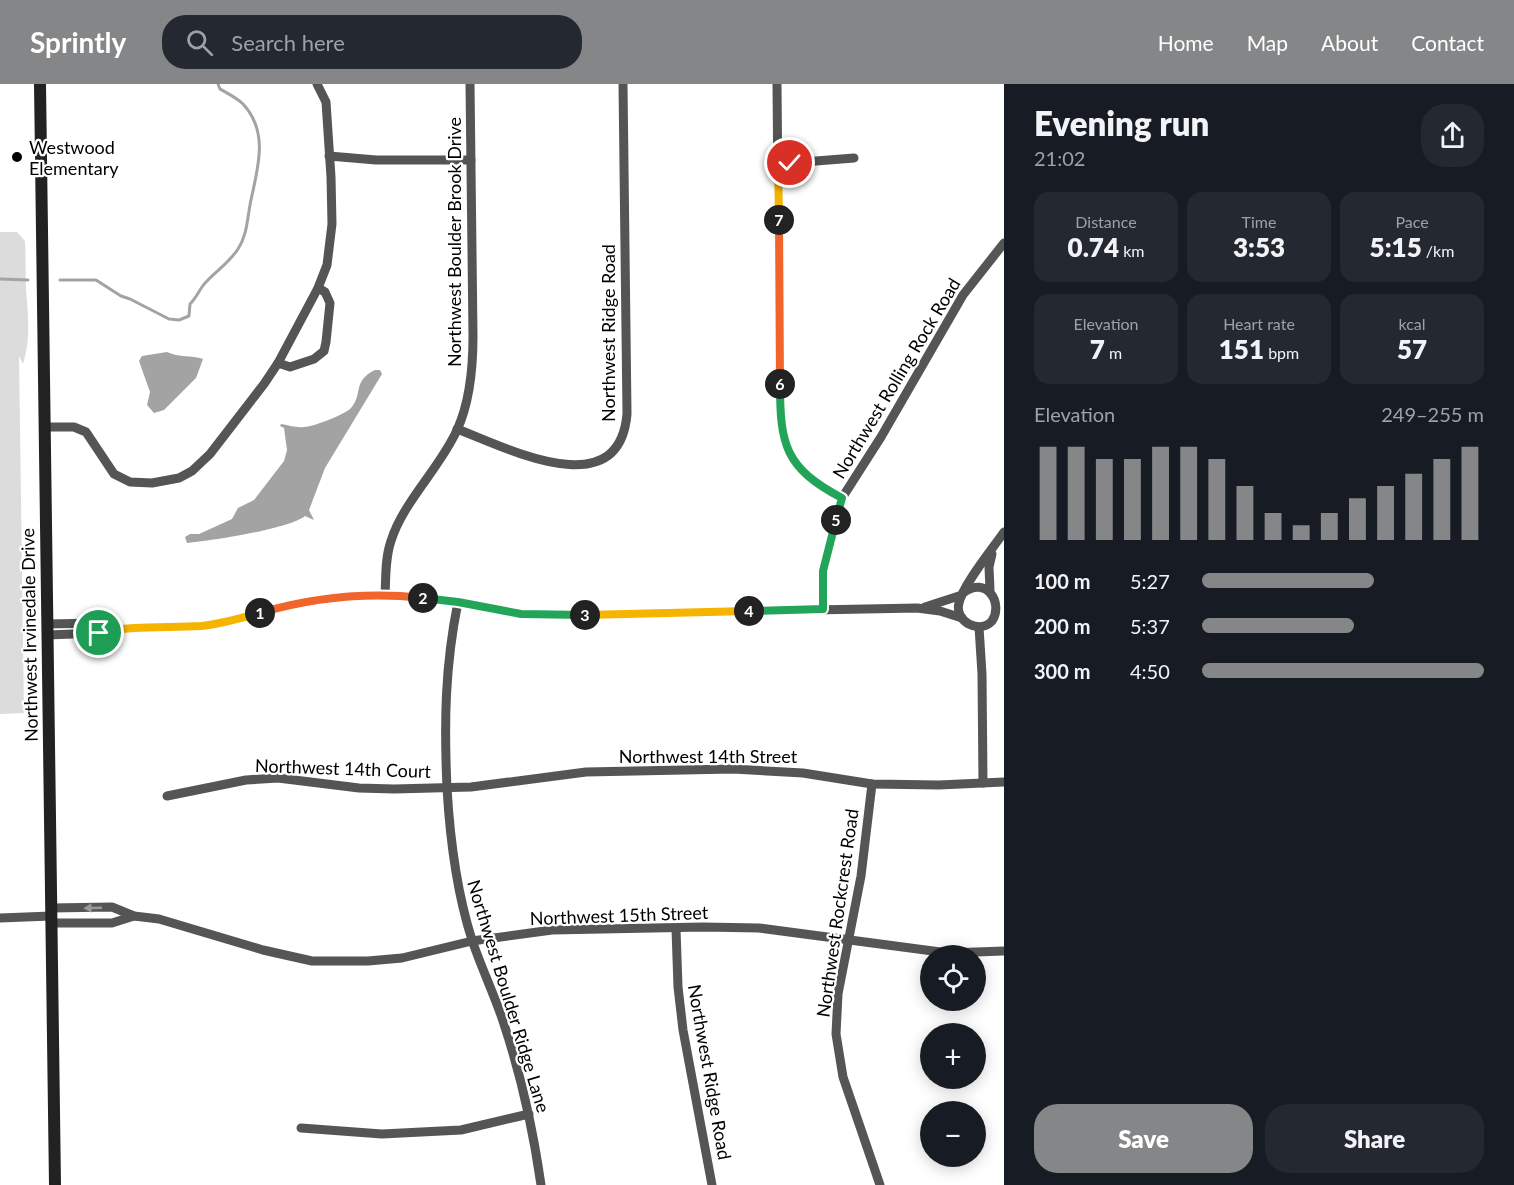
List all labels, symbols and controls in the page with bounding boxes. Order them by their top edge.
search box [162,15,582,69]
text: Sprintly [30,25,126,59]
icon: search [183,26,216,59]
text: Search here [231,29,345,56]
text: Home [1158,30,1214,55]
text: Map [1247,30,1288,55]
text: About [1321,30,1378,55]
text: Contact [1411,30,1484,55]
text: Evening run [1034,103,1209,143]
button: share [1421,104,1484,167]
street label: Northwest Boulder Brook Drive [443,117,465,367]
place label: Westwood Elementary [29,136,119,179]
pin [764,137,815,188]
icon: check [773,146,806,179]
text: 21:02 [1034,146,1085,170]
marker: Westwood Elementary [10,150,24,164]
pin: 7 [764,205,794,235]
text: 7 [774,210,784,229]
text: Distance [1075,212,1137,231]
text: Time [1242,212,1276,231]
text: Pace [1395,212,1429,231]
text: 0.74 [1068,231,1119,263]
text: 3:53 [1233,231,1285,263]
text: 5:15 [1370,231,1422,263]
text: km [1119,241,1144,260]
text: /km [1422,241,1454,260]
street label: Northwest Ridge Road [597,244,619,422]
street label: Northwest Rolling Rock Road [827,274,965,482]
text: Elevation [1074,314,1139,333]
text: Heart rate [1223,314,1295,333]
text: kcal [1398,314,1426,333]
text: 7 [1090,333,1105,365]
text: 151 [1219,333,1264,365]
text: 57 [1397,333,1427,365]
text: m [1105,343,1122,362]
text: bpm [1264,343,1299,362]
pin: 6 [765,369,795,399]
text: 6 [775,374,785,393]
text: Elevation [1034,402,1115,426]
text: 249–255 m [1381,402,1484,426]
pin: 5 [821,505,851,535]
text: 5 [831,510,841,529]
street label: Northwest Irvinedale Drive [16,528,42,742]
text: 100 m [1034,569,1090,593]
text: 5:27 [1130,569,1170,593]
pin: 2 [408,583,438,613]
text: 2 [418,588,428,607]
pin: 4 [734,596,764,626]
pin: 1 [245,598,275,628]
pin: 3 [570,600,600,630]
text: 4 [744,601,754,620]
text: 1 [255,603,265,622]
text: 3 [580,605,590,624]
pin [73,607,124,658]
text: 200 m [1034,614,1090,638]
text: 5:37 [1130,614,1170,638]
icon: arrive [82,616,115,649]
text: 300 m [1034,659,1090,683]
text: 4:50 [1130,659,1170,683]
street label: Northwest 14th Street [619,745,798,767]
street label: Northwest 14th Court [255,754,432,782]
street label: Northwest Rockcrest Road [811,807,863,1019]
street label: Northwest Boulder Ridge Lane [463,877,555,1115]
street label: Northwest 15th Street [529,901,709,929]
one-way arrow [84,903,103,913]
map controls [920,945,986,1167]
button: locate [920,945,986,1011]
street label: Northwest Ridge Road [684,983,736,1161]
button: + [920,1023,986,1089]
button: − [920,1101,986,1167]
button: Save [1034,1104,1253,1173]
button: Share [1265,1104,1484,1173]

